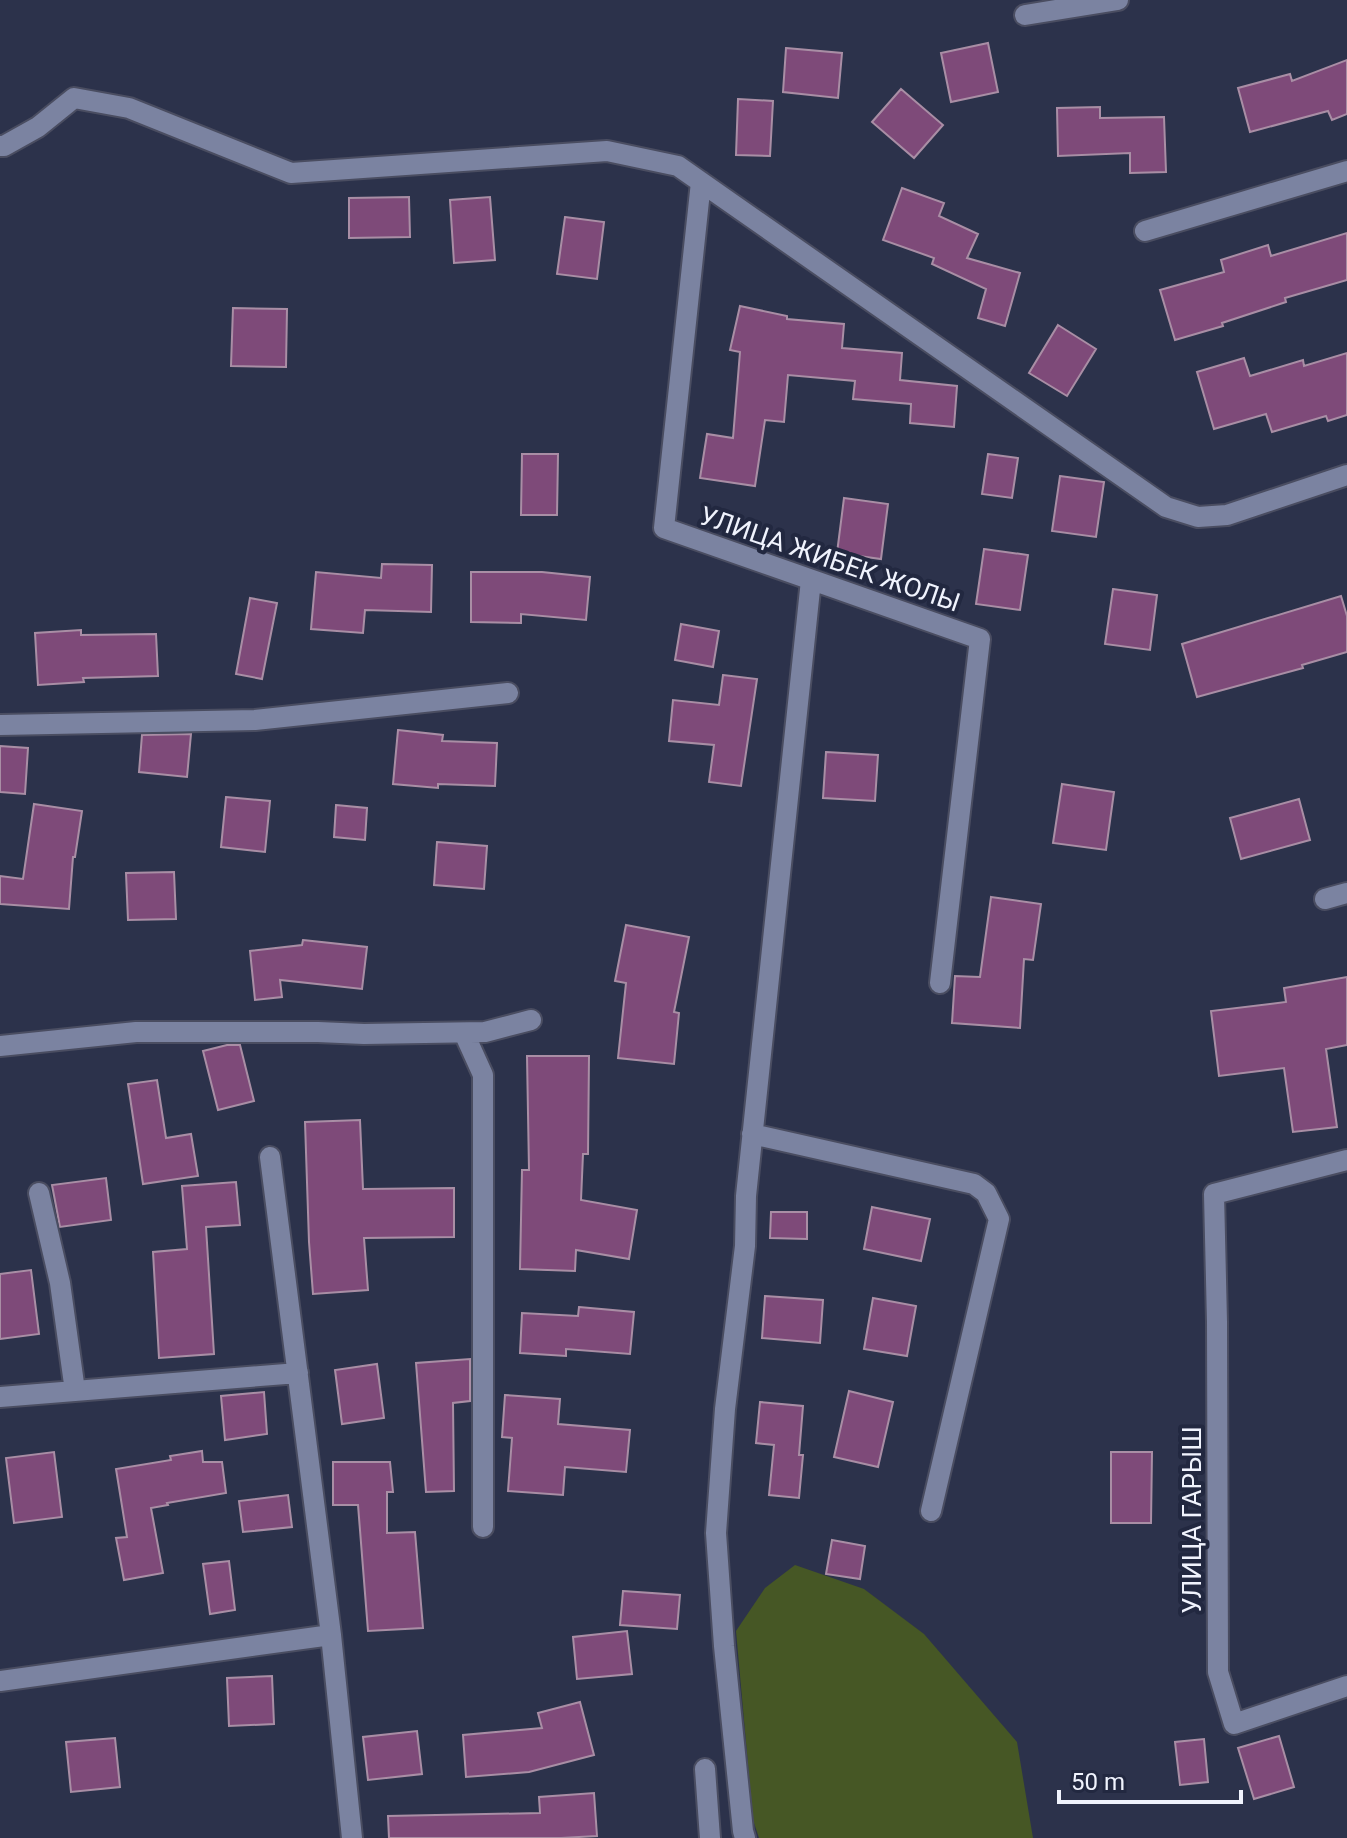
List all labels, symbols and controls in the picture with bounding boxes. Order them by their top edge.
street label: УЛИЦА ЖИБЕК ЖОЛЫ [696,500,964,618]
street label: УЛИЦА ГАРЫШ [1177,1426,1207,1614]
scale bar [1059,1754,1241,1804]
text: 50 m [1071,1768,1125,1796]

